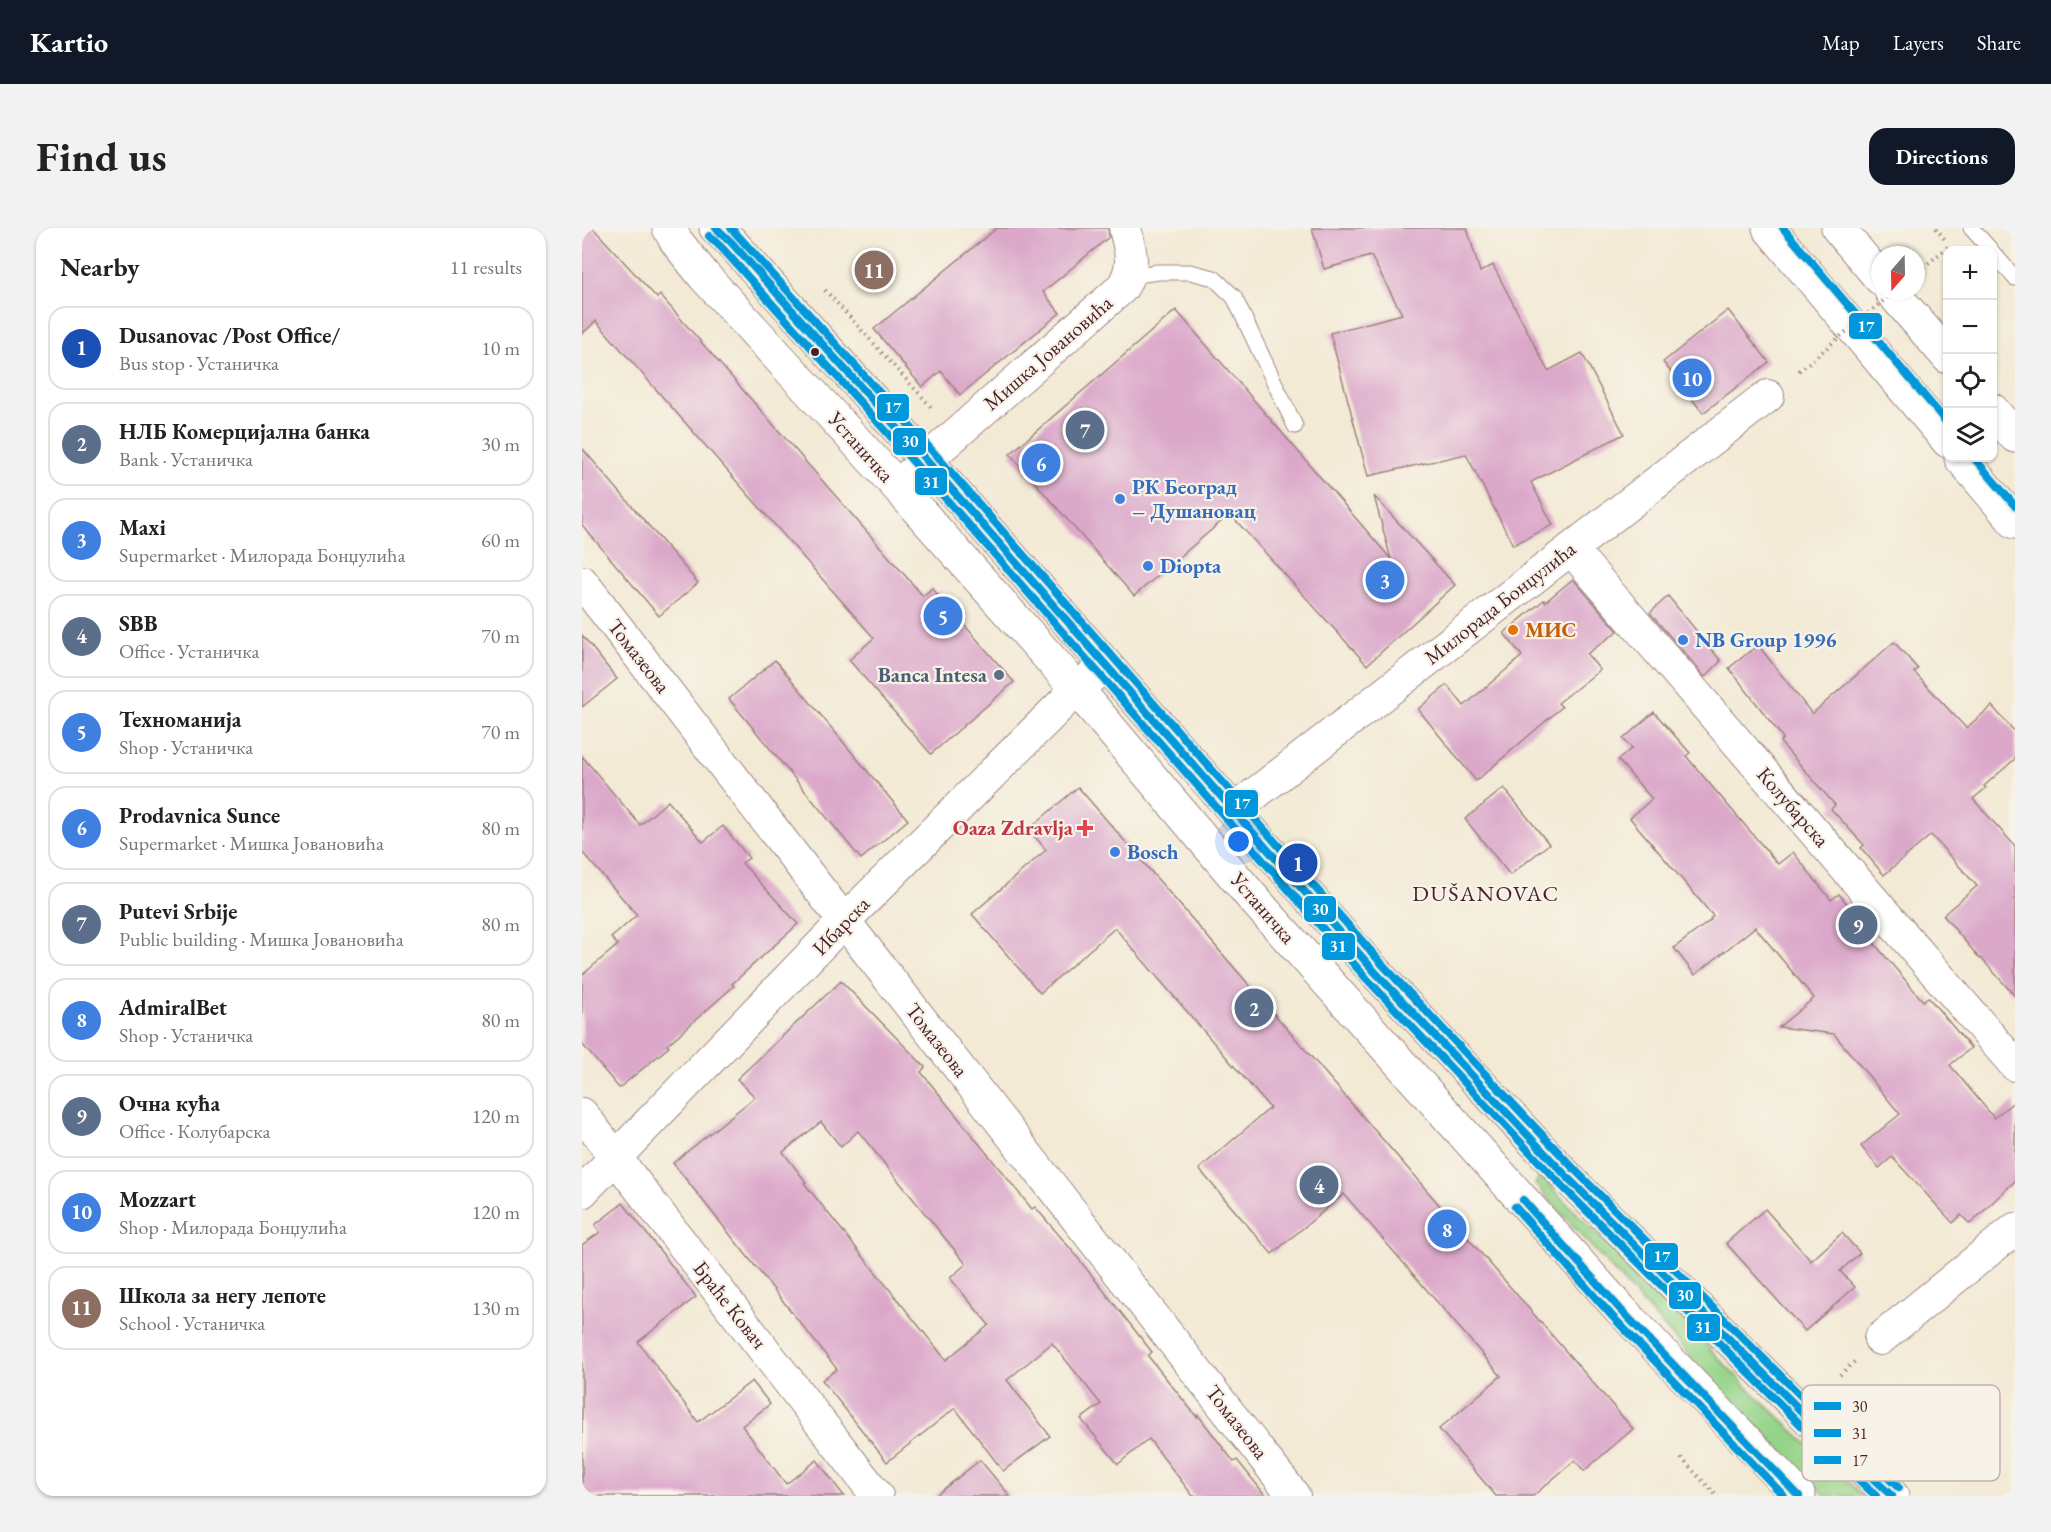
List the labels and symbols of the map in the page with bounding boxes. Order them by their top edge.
north arrow [1871,246,1925,300]
pin: 11 [854,248,894,292]
street label: Мишка Јовановића [978,289,1118,416]
line badge: 17 [1848,312,1883,340]
text: 17 [1858,316,1875,337]
unlabelled marker [809,346,821,358]
pin: 10 [1672,356,1712,400]
line badge: 17 [876,393,910,422]
text: 17 [885,397,902,418]
street label: Устаничка [822,405,901,488]
pin: 7 [1066,408,1104,452]
line badge: 30 [892,427,927,456]
text: 30 [902,431,919,452]
pin: 6 [1022,440,1060,486]
line badge: 31 [914,467,948,496]
text: 31 [923,472,939,493]
place label: РК Београд – Душановац [1132,473,1256,524]
marker: РК Београд – Душановац [1113,492,1127,506]
street label: Милорада Бонџулића [1419,535,1581,670]
place label: Diopta [1160,552,1222,579]
pin: 3 [1366,558,1404,602]
marker: Diopta [1141,559,1155,573]
pin: 5 [924,594,962,638]
street label: Томазеова [602,613,677,699]
place label: МИС [1525,616,1577,643]
marker: МИС [1506,623,1520,637]
place label: NB Group 1996 [1695,626,1837,653]
marker: NB Group 1996 [1676,633,1690,647]
place label: Banca Intesa [878,661,988,688]
marker: Banca Intesa [992,668,1006,682]
street label: Колубарска [1751,761,1836,853]
line badge: 17 [1224,789,1259,818]
text: 17 [1234,793,1251,814]
place label: Oaza Zdravlja [953,814,1074,841]
marker: Oaza Zdravlja [1078,821,1092,835]
your location [1224,827,1253,856]
place label: Bosch [1127,838,1179,865]
pin: 1 [1278,840,1318,886]
marker: Bosch [1108,845,1122,859]
street label: Устаничка [1224,865,1302,950]
district label: DUŠANOVAC [1412,879,1560,908]
street label: Ибарска [806,890,876,961]
line badge: 30 [1303,895,1337,923]
text: 30 [1312,899,1329,920]
pin: 9 [1838,902,1878,948]
line badge: 31 [1321,932,1356,961]
text: 31 [1330,936,1346,957]
pin: 2 [1234,986,1274,1030]
street label: Томазеова [900,997,975,1083]
pin: 4 [1300,1162,1338,1208]
pin: 8 [1428,1206,1466,1252]
line badge: 17 [1644,1242,1679,1271]
text: 17 [1654,1246,1671,1267]
street label: Браће Ковач [688,1255,773,1354]
line badge: 30 [1668,1281,1702,1310]
text: 30 [1677,1285,1694,1306]
line badge: 31 [1686,1313,1721,1342]
text: 31 [1695,1317,1711,1338]
street label: Томазеова [1200,1379,1275,1465]
legend [1802,1385,2000,1481]
text: 30 [1852,1396,1868,1417]
text: 31 [1852,1423,1867,1444]
text: 17 [1852,1450,1868,1471]

